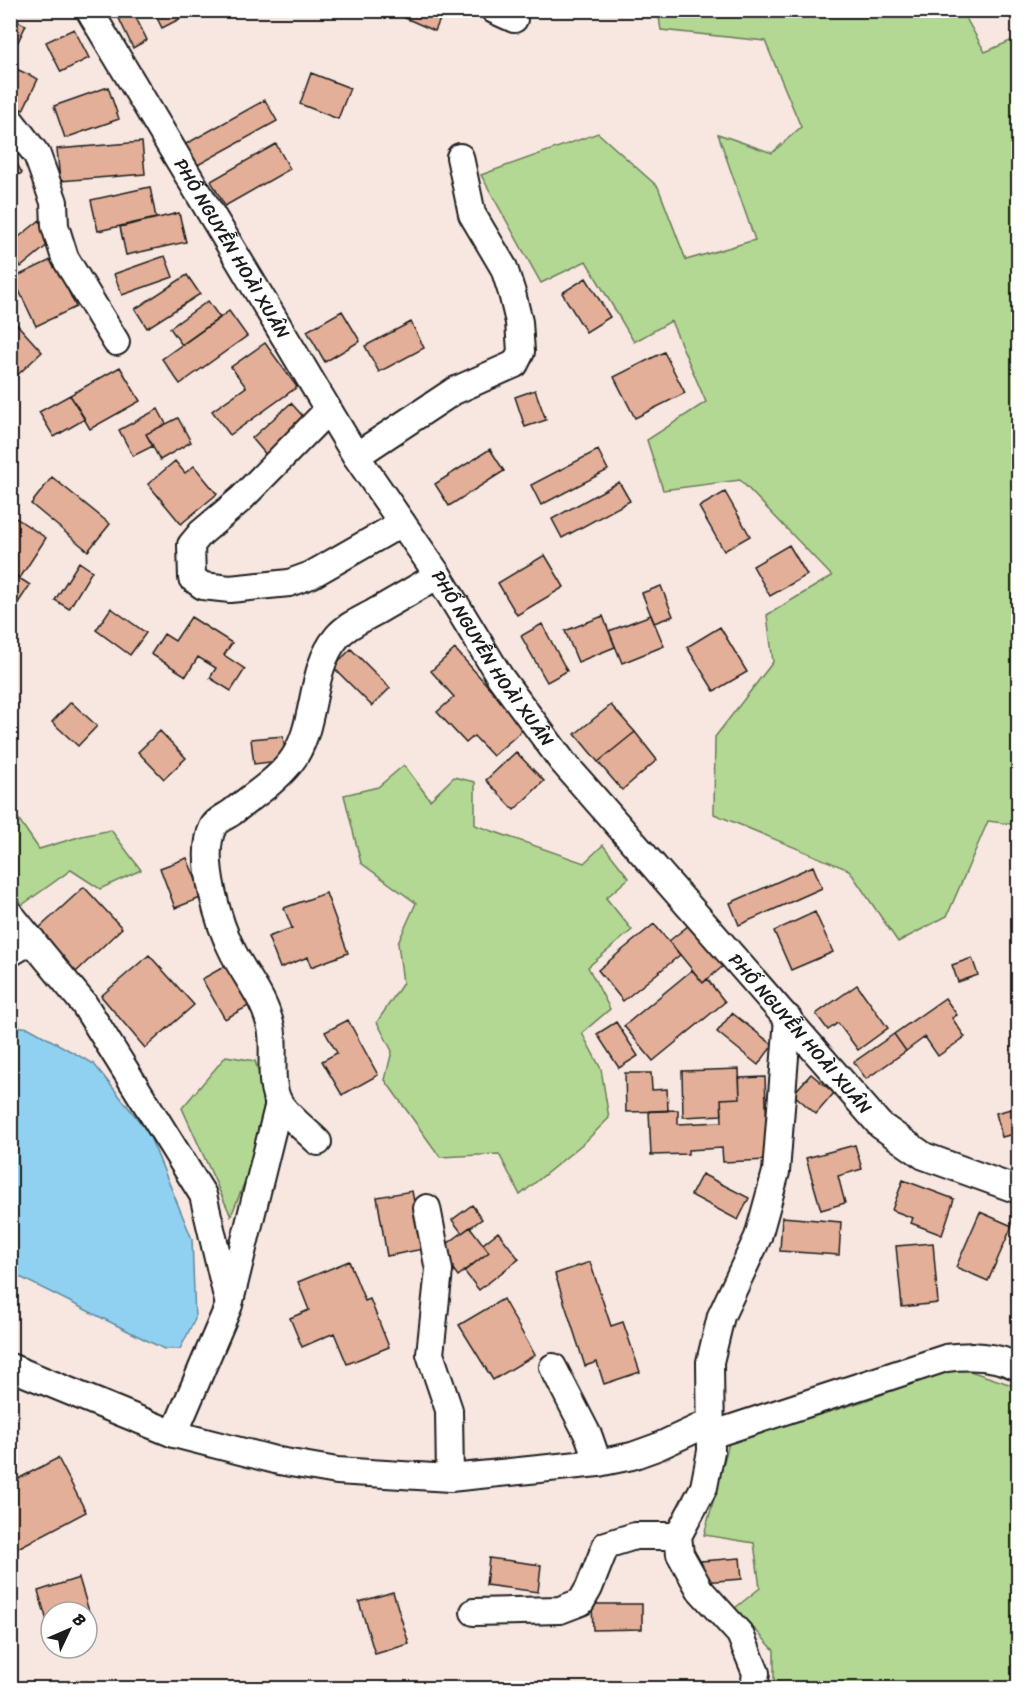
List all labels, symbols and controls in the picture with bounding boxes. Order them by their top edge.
street label: PHỐ NGUYỄN HOÀI XUÂN [165,152,299,346]
street label: PHỐ NGUYỄN HOÀI XUÂN [423,564,563,754]
street label: PHỐ NGUYỄN HOÀI XUÂN [720,945,880,1122]
north arrow [39,1600,99,1660]
text: B [65,1606,94,1634]

